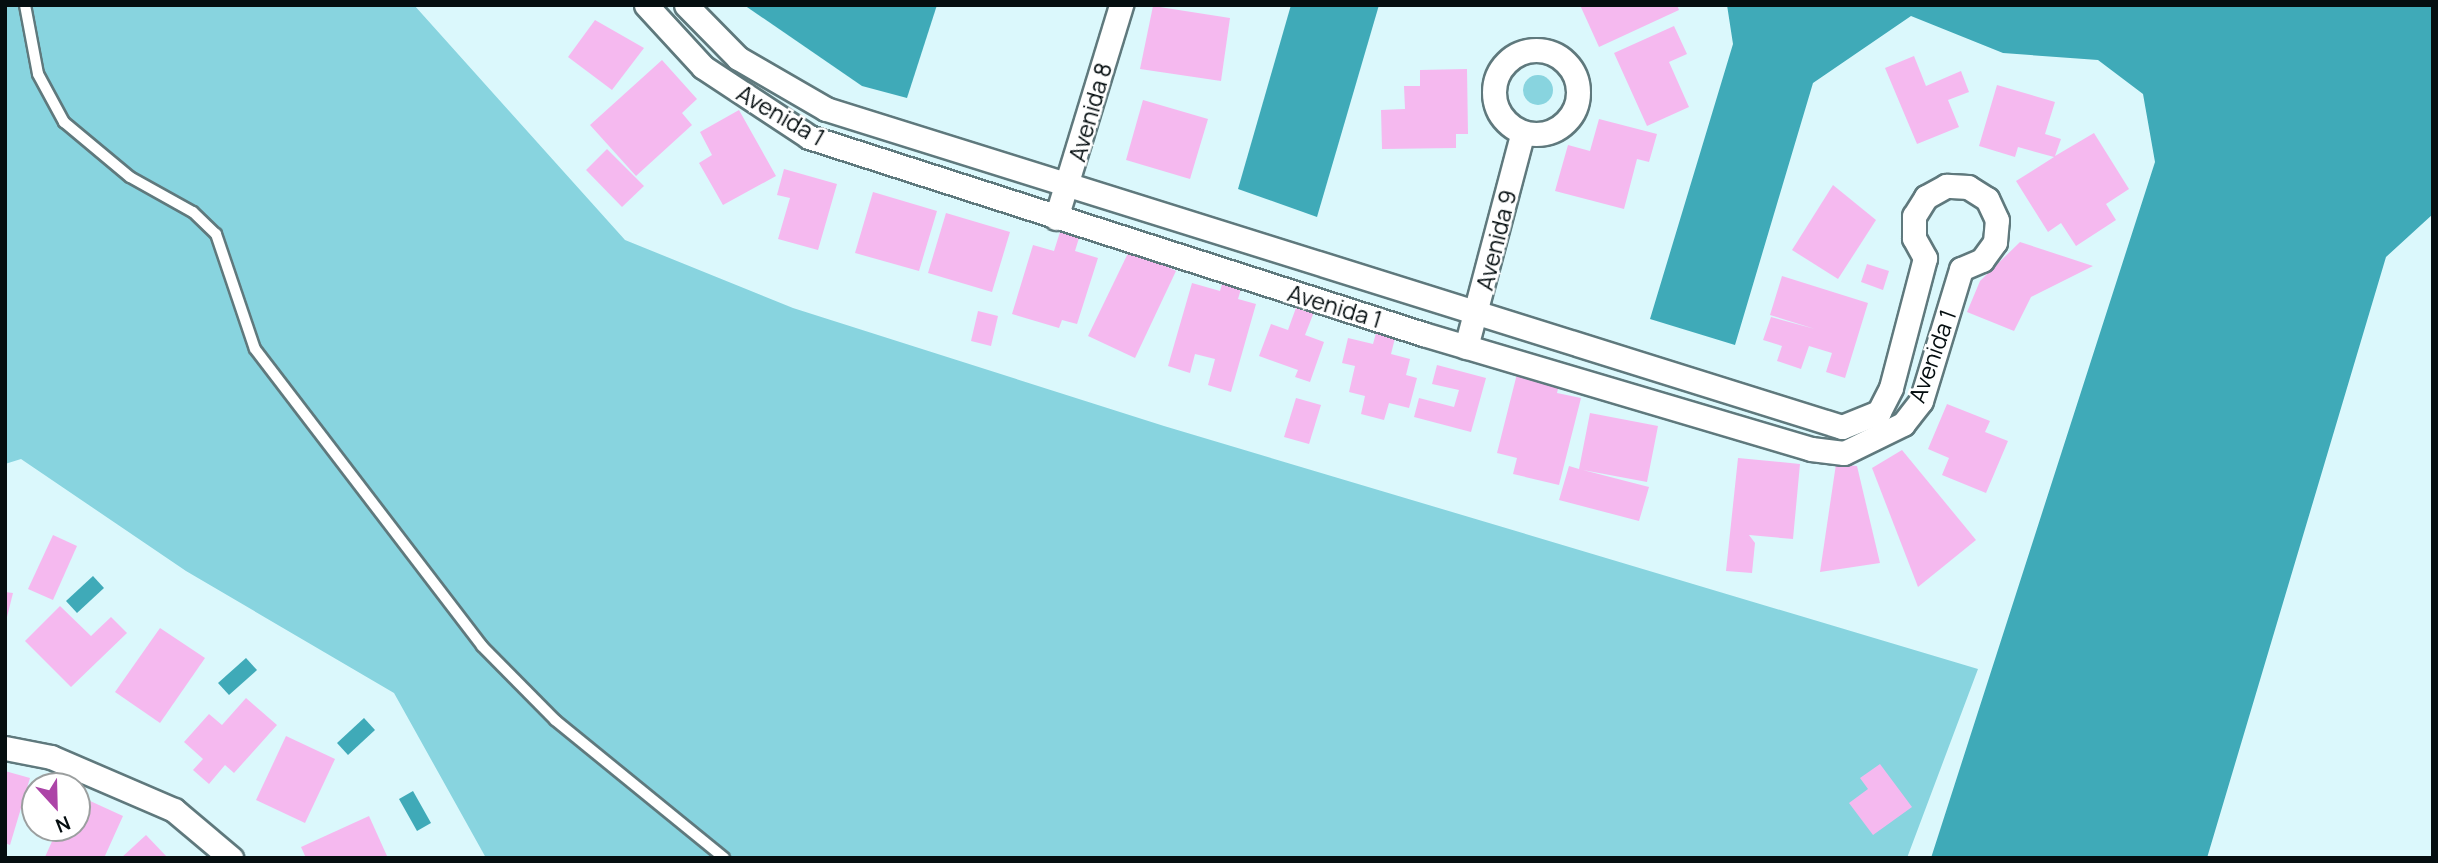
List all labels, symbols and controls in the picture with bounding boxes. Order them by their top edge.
street label: Avenida 8 [1063,59,1117,165]
street label: Avenida 1 [732,79,830,151]
street label: Avenida 9 [1470,187,1522,293]
street label: Avenida 1 [1285,279,1385,333]
street label: Avenida 1 [1902,306,1962,406]
north arrow [21,772,91,842]
text: N [52,810,74,839]

